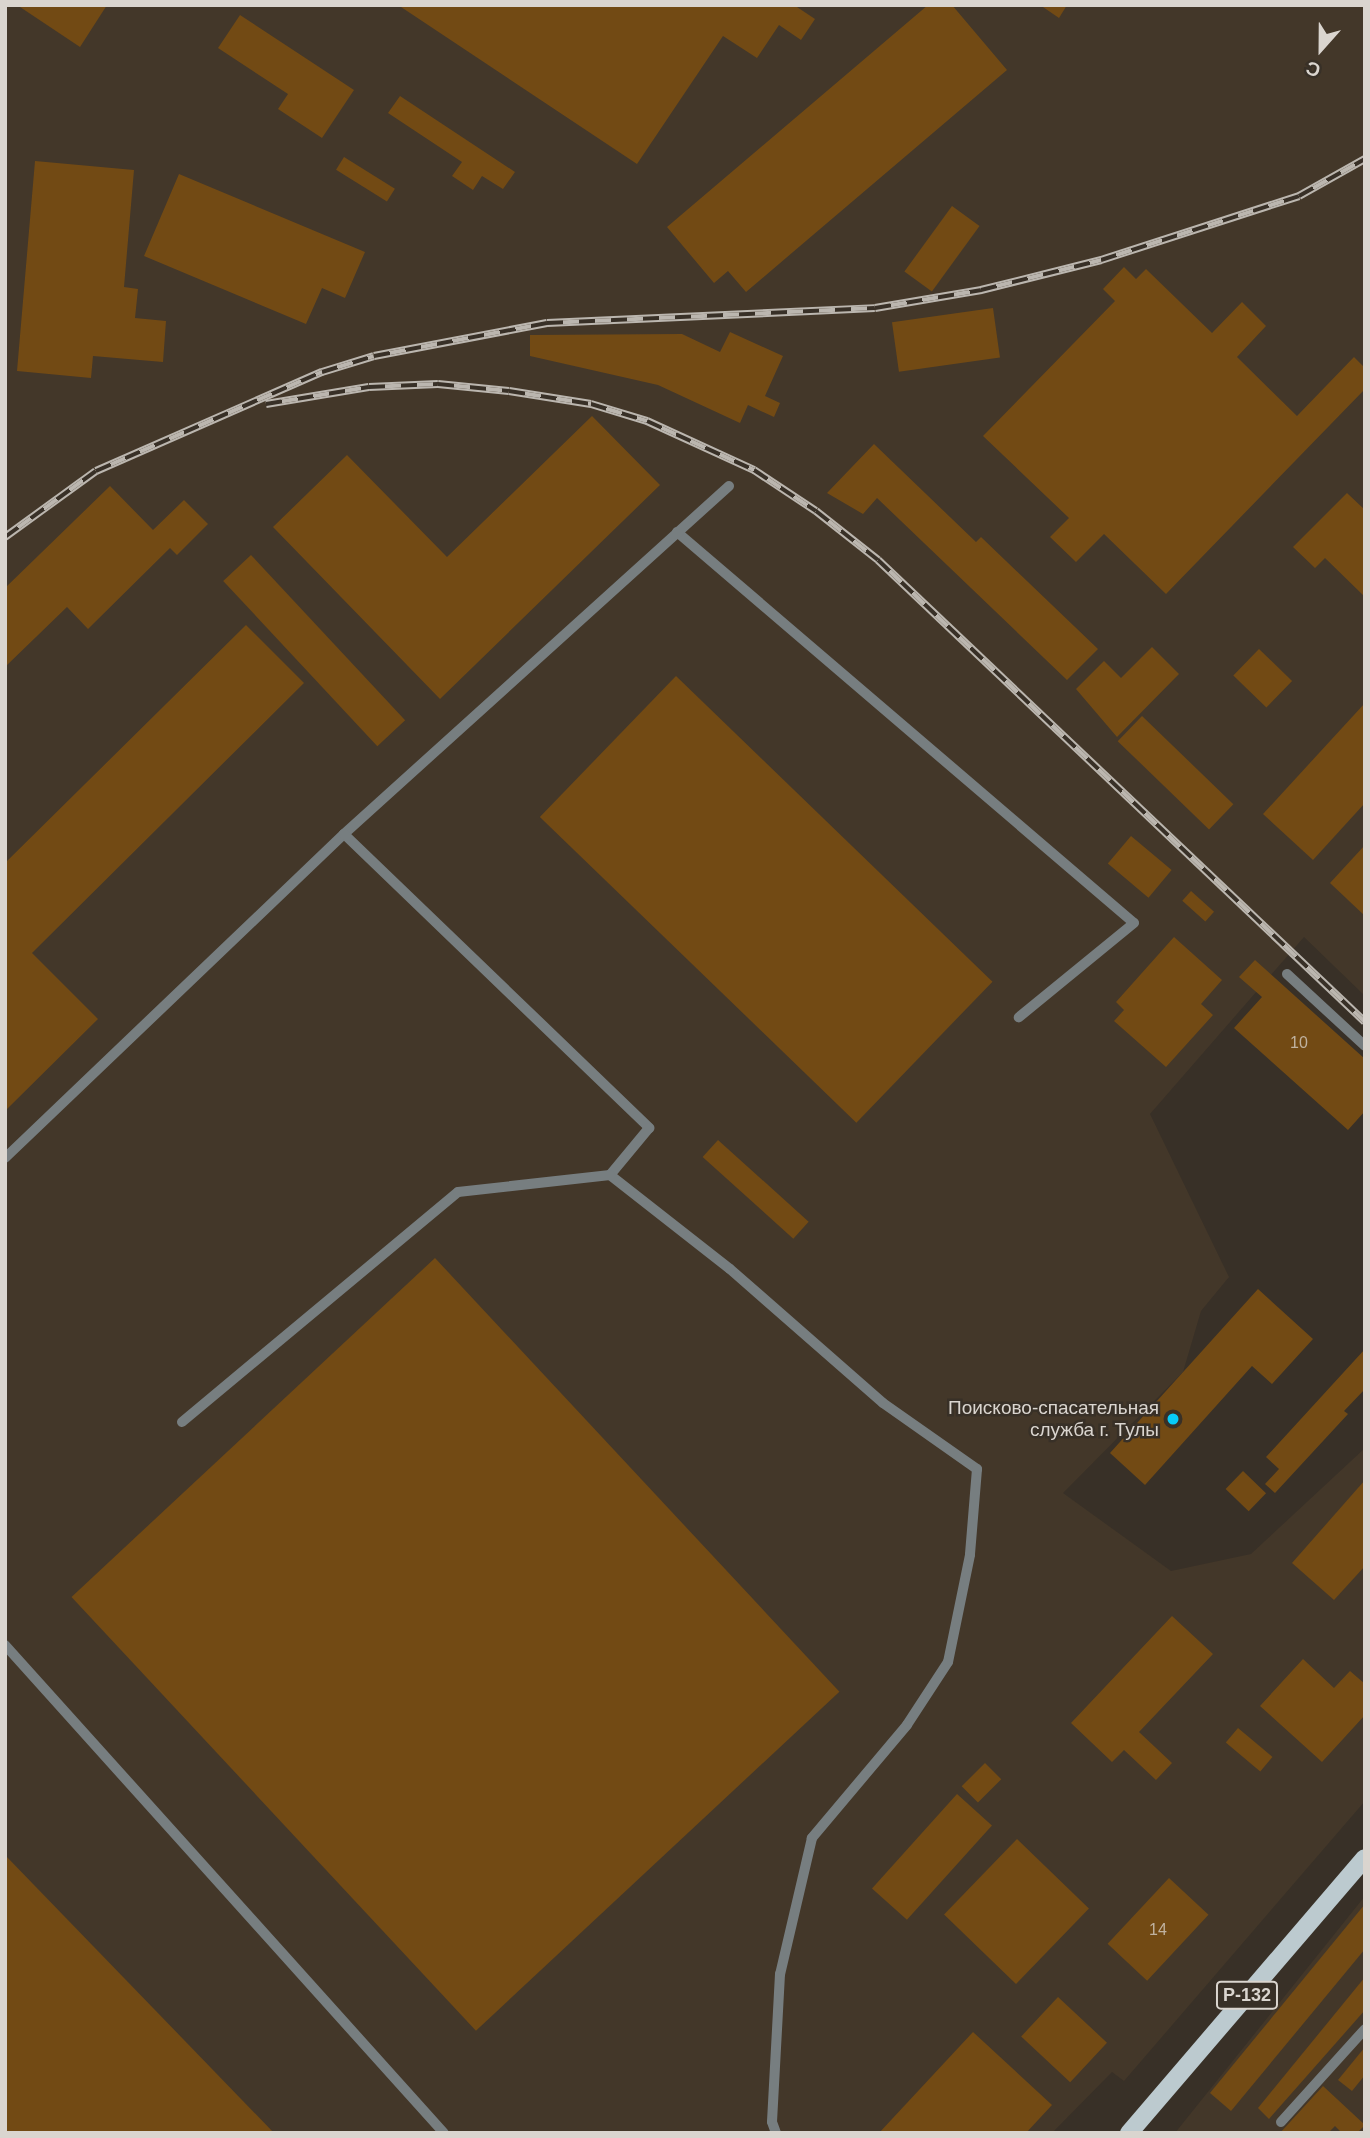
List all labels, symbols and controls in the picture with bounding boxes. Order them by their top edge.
north arrow [1286,14,1356,84]
text: С [1303,57,1323,81]
house number: 10 [1290,1033,1308,1053]
place label: Поисково-спасательная служба г. Тулы [948,1397,1159,1441]
marker: Поисково-спасательная служба г. Тулы [1165,1411,1181,1427]
house number: 14 [1149,1920,1167,1940]
road number: Р-132 [1216,1980,1278,2010]

